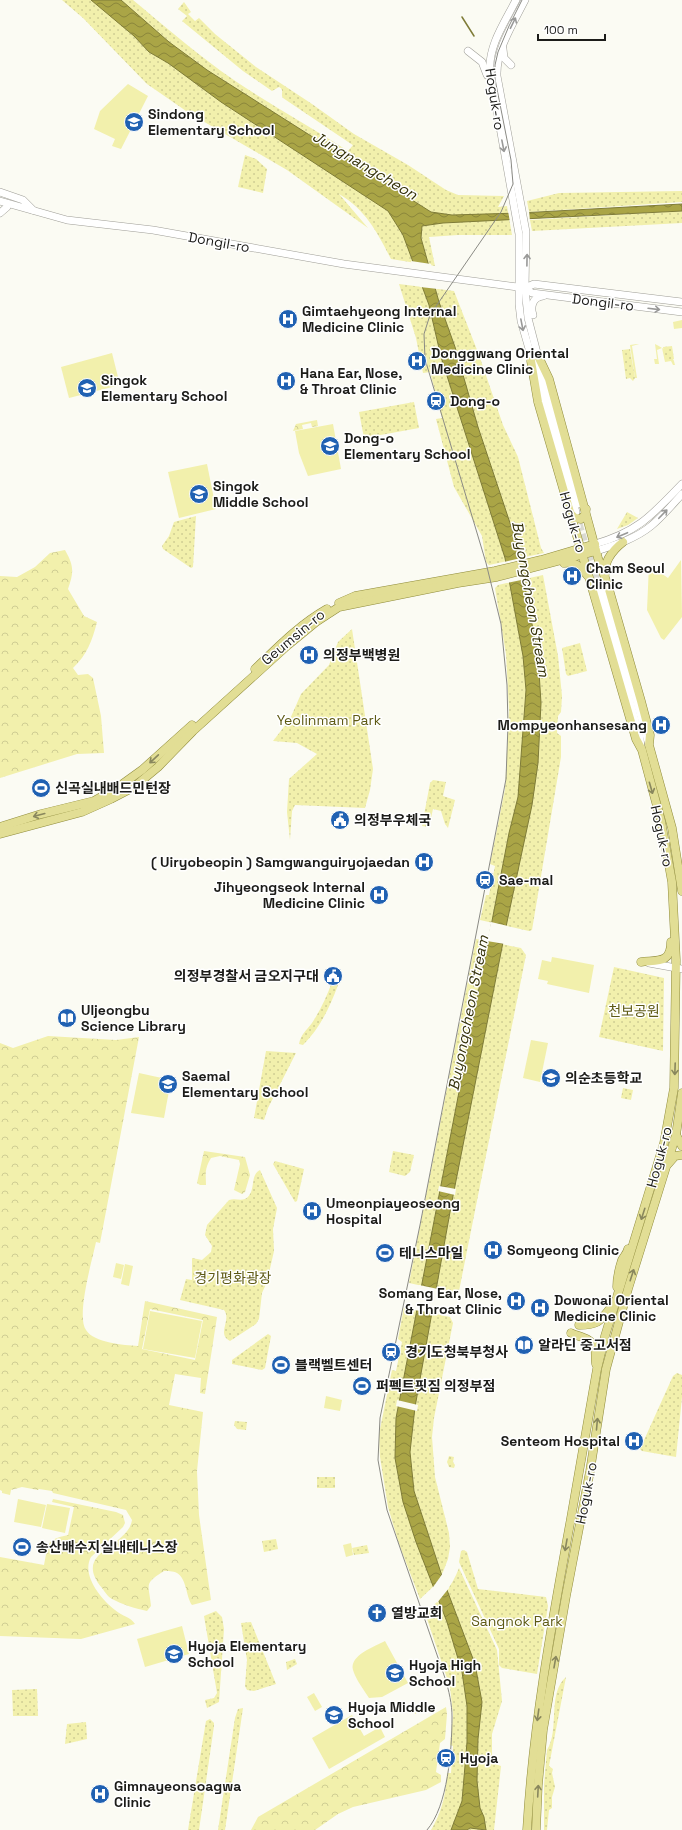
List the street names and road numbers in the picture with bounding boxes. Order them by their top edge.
street label: Hoguk-ro [481,67,509,131]
street label: Dongil-ro [187,228,251,256]
street label: Dongil-ro [571,289,635,315]
street label: Hoguk-ro [556,489,590,555]
street label: Geumsin-ro [258,605,328,669]
street label: Hoguk-ro [647,804,677,868]
street label: Hoguk-ro [642,1124,676,1190]
street label: Hoguk-ro [571,1461,601,1525]

